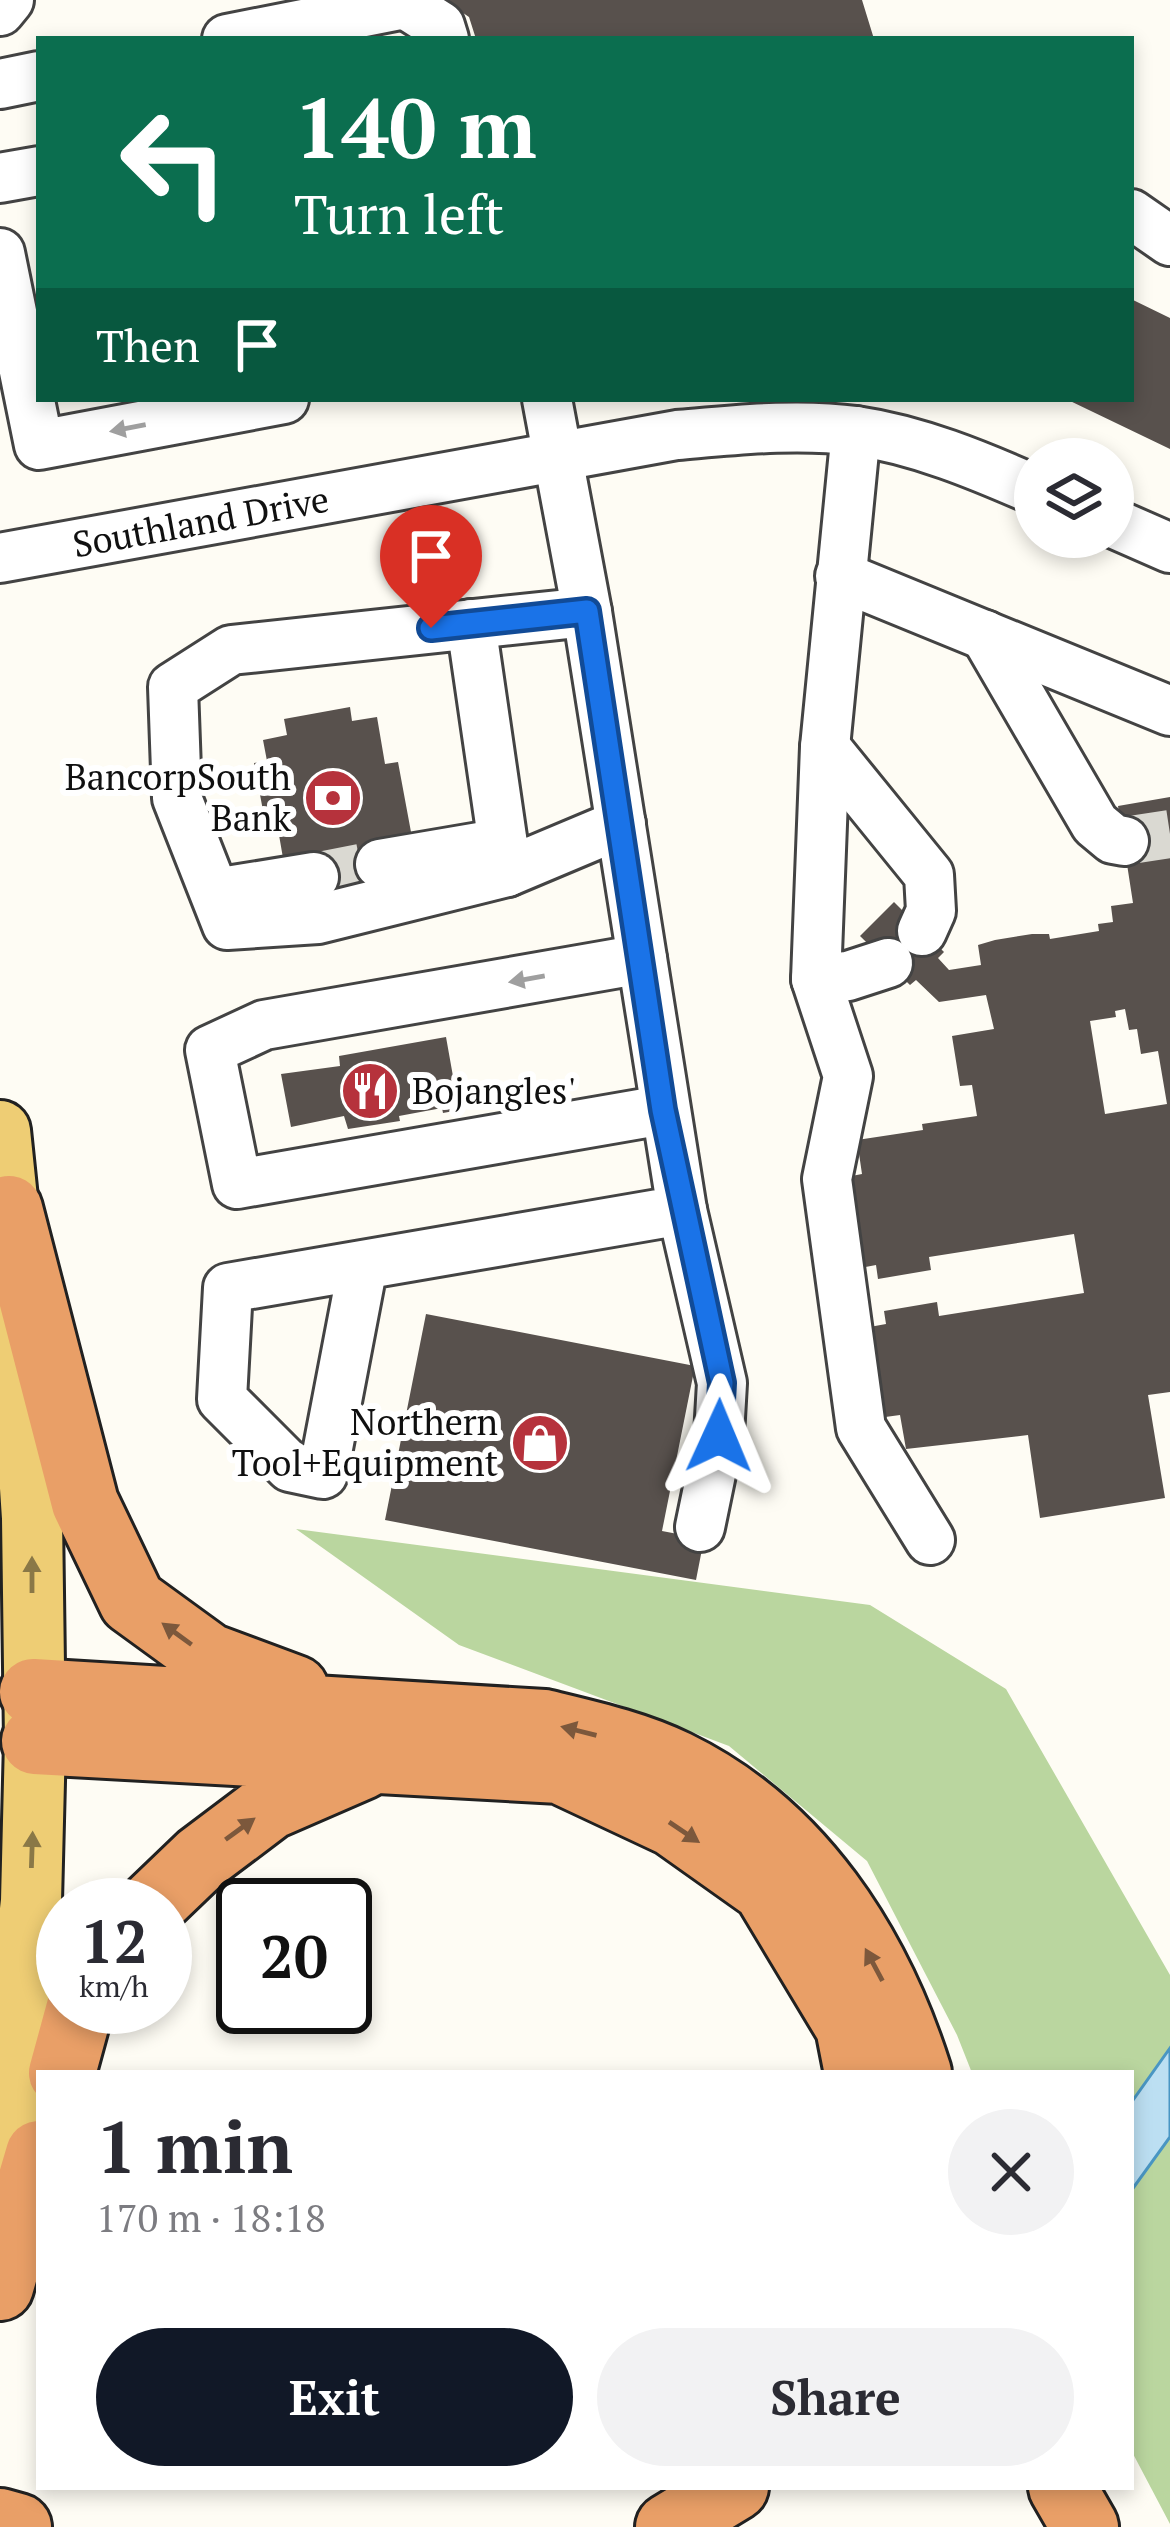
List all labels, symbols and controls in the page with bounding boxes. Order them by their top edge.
text: 140 m [294,71,537,182]
icon: left [96,84,252,240]
text: Turn left [294,178,504,249]
icon: arrive [224,312,290,378]
text: Then [96,315,200,375]
one-way arrow [108,419,146,438]
map controls [1014,438,1134,558]
button: layers [1014,438,1134,558]
street label: Southland Drive [69,475,332,567]
pin [380,505,482,628]
icon: arrive [398,523,464,589]
place label: BancorpSouth Bank [65,753,291,841]
bank icon: BancorpSouth Bank [302,767,364,829]
one-way arrow [508,970,545,989]
restaurant icon: Bojangles' [339,1060,401,1122]
place label: Bojangles' [412,1067,575,1114]
position arrow [656,1373,782,1499]
place label: Northern Tool+Equipment [232,1398,498,1486]
shop icon: Northern Tool+Equipment [509,1412,571,1474]
one-way arrow [22,1555,42,1593]
one-way arrow [161,1622,193,1646]
one-way arrow [560,1721,597,1740]
one-way arrow [224,1817,256,1841]
one-way arrow [668,1820,701,1842]
one-way arrow [23,1830,42,1868]
speed limit sign: 20 [216,1878,372,2034]
text: 12 [80,1901,148,1980]
one-way arrow [865,1947,885,1982]
text: km/h [79,1966,149,2006]
text: 1 min [96,2098,293,2194]
button: close [948,2109,1074,2235]
text: 170 m · 18:18 [96,2191,326,2243]
button: Exit [96,2328,573,2466]
button: Share [597,2328,1074,2466]

